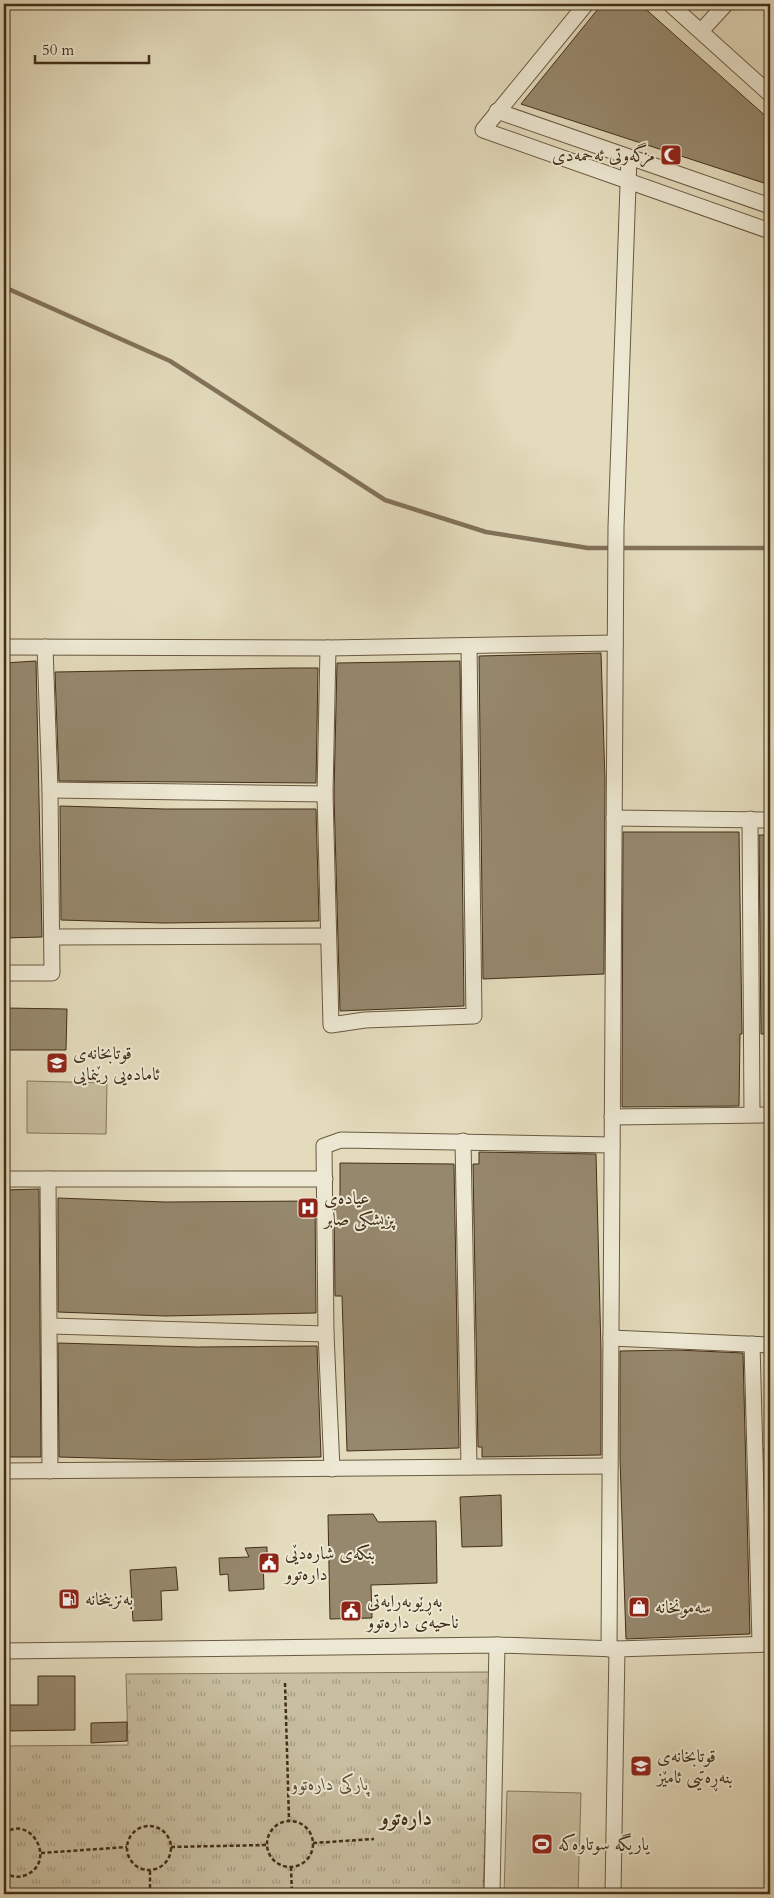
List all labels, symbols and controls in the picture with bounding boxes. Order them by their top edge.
scale bar [35,32,149,64]
text: 50 m [42,40,74,60]
place label: مزگەوتی ئەحمەدی [552,142,655,168]
mosque icon: مزگەوتی ئەحمەدی [659,143,683,167]
place label: قوتابخانەی ئامادەیی رێنمایی [73,1041,160,1087]
school or university icon: قوتابخانەی ئامادەیی رێنمایی [45,1051,69,1075]
place label: عیادەی پزیشکی صابر [322,1186,396,1232]
hospital icon: عیادەی پزیشکی صابر [296,1196,320,1220]
place label: بنکەی شارەدێی دارەتوو [283,1541,375,1587]
public building icon: بنکەی شارەدێی دارەتوو [257,1551,281,1575]
fuel station icon: بەنزینخانە [57,1587,81,1611]
place label: بەنزینخانە [85,1587,133,1612]
place label: بەڕێوبەرایەتی ناحیەی دارەتوو [365,1589,459,1635]
shop icon: سەمونخانە [627,1595,651,1619]
place label: سەمونخانە [655,1595,711,1620]
public building icon: بەڕێوبەرایەتی ناحیەی دارەتوو [339,1599,363,1623]
place label: قوتابخانەی بنەڕەتیی ئامێز [655,1744,733,1792]
school or university icon: قوتابخانەی بنەڕەتیی ئامێز [629,1754,653,1778]
park label: پارکی دارەتوو [290,1772,370,1797]
district label: دارەتوو [378,1803,432,1833]
sports icon: یاریگە سوتاوەکە [530,1832,554,1856]
place label: یاریگە سوتاوەکە [558,1832,651,1857]

